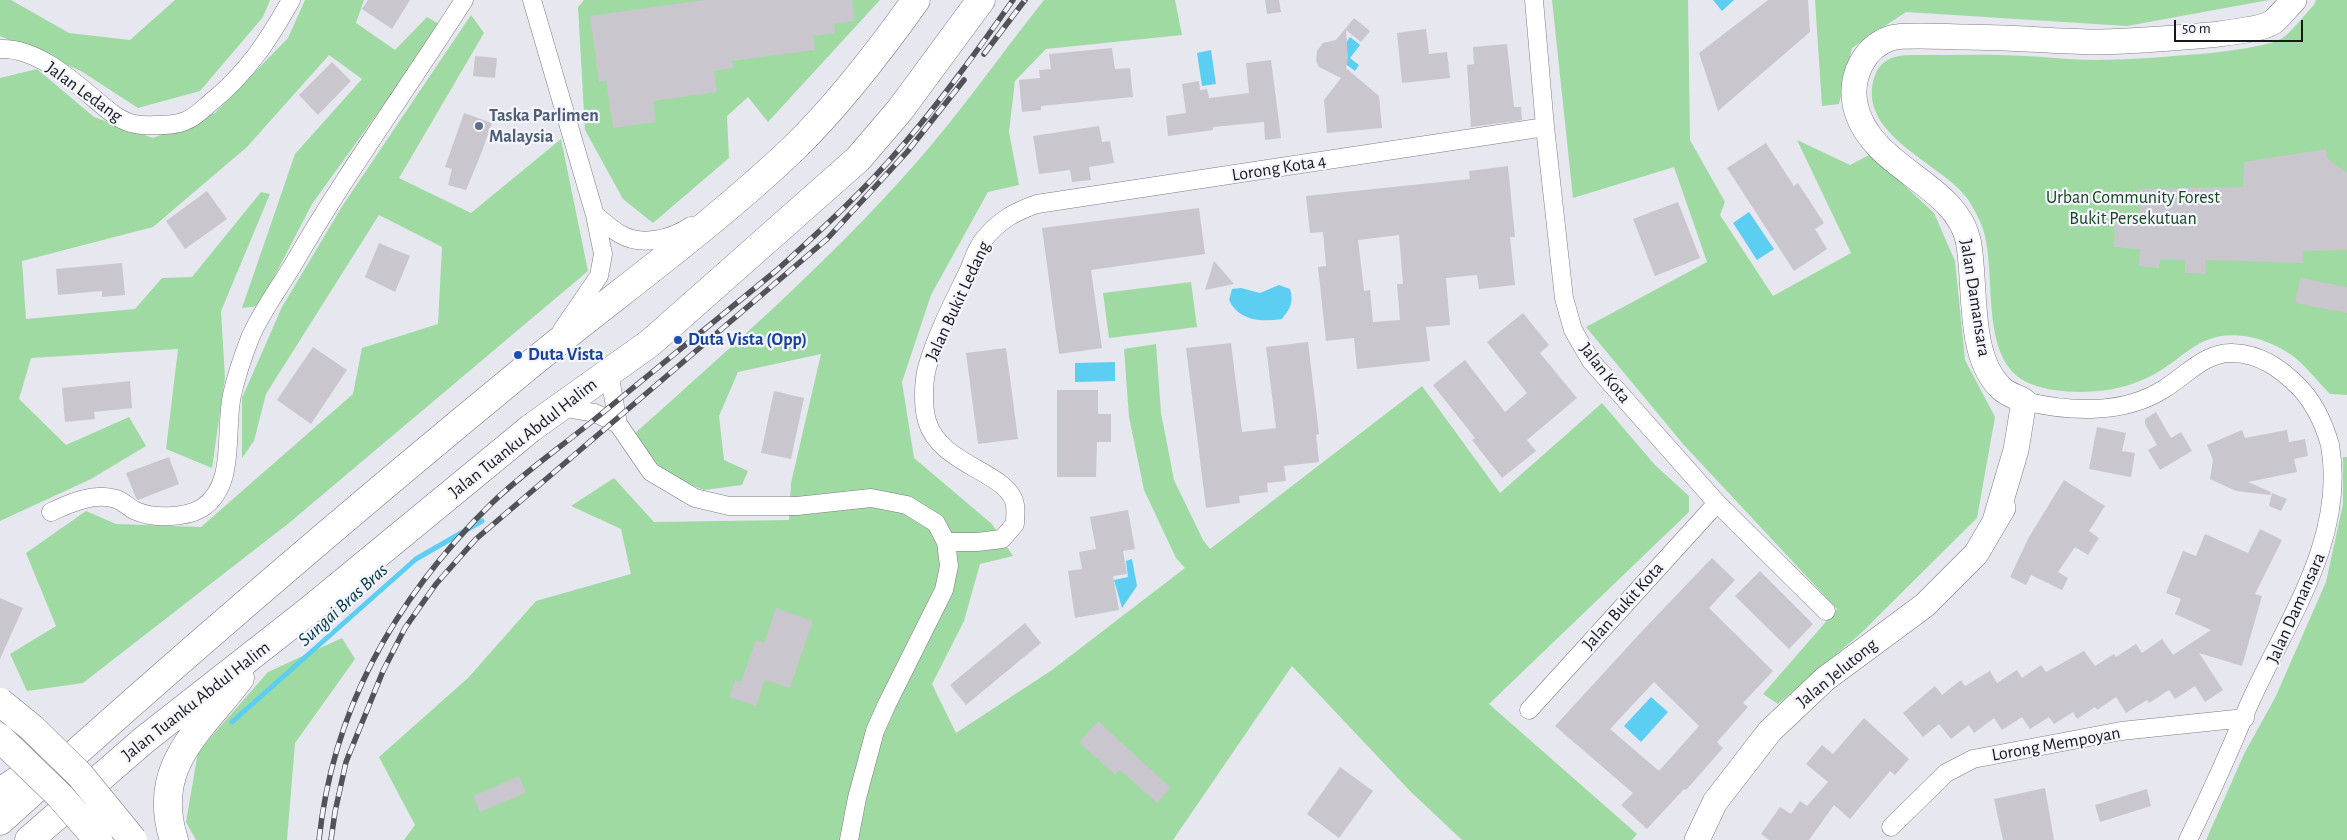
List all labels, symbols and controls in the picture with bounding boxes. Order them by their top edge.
scale bar [2177,10,2306,42]
text: 50 m [2182,21,2211,36]
street label: Jalan Ledang [41,57,127,127]
place label: Taska Parlimen Malaysia [489,105,599,148]
marker: Taska Parlimen Malaysia [473,120,485,132]
street label: Lorong Kota 4 [1230,150,1328,186]
park label: Urban Community Forest Bukit Persekutuan [2046,187,2220,230]
street label: Jalan Bukit Ledang [921,238,995,364]
street label: Jalan Damansara [1955,238,1995,358]
place label: Duta Vista (Opp) [688,329,807,351]
marker: Duta Vista (Opp) [672,334,684,346]
street label: Jalan Kota [1575,338,1635,408]
place label: Duta Vista [528,344,604,366]
marker: Duta Vista [512,349,524,361]
street label: Jalan Tuanku Abdul Halim [445,374,601,502]
street label: Jalan Damansara [2262,549,2330,667]
street label: Jalan Bukit Kota [1578,558,1668,654]
water label: Sungai Bras Bras [293,559,393,651]
street label: Jalan Jelutong [1792,634,1882,712]
street label: Jalan Tuanku Abdul Halim [118,637,274,765]
street label: Lorong Mempoyan [1990,722,2122,766]

